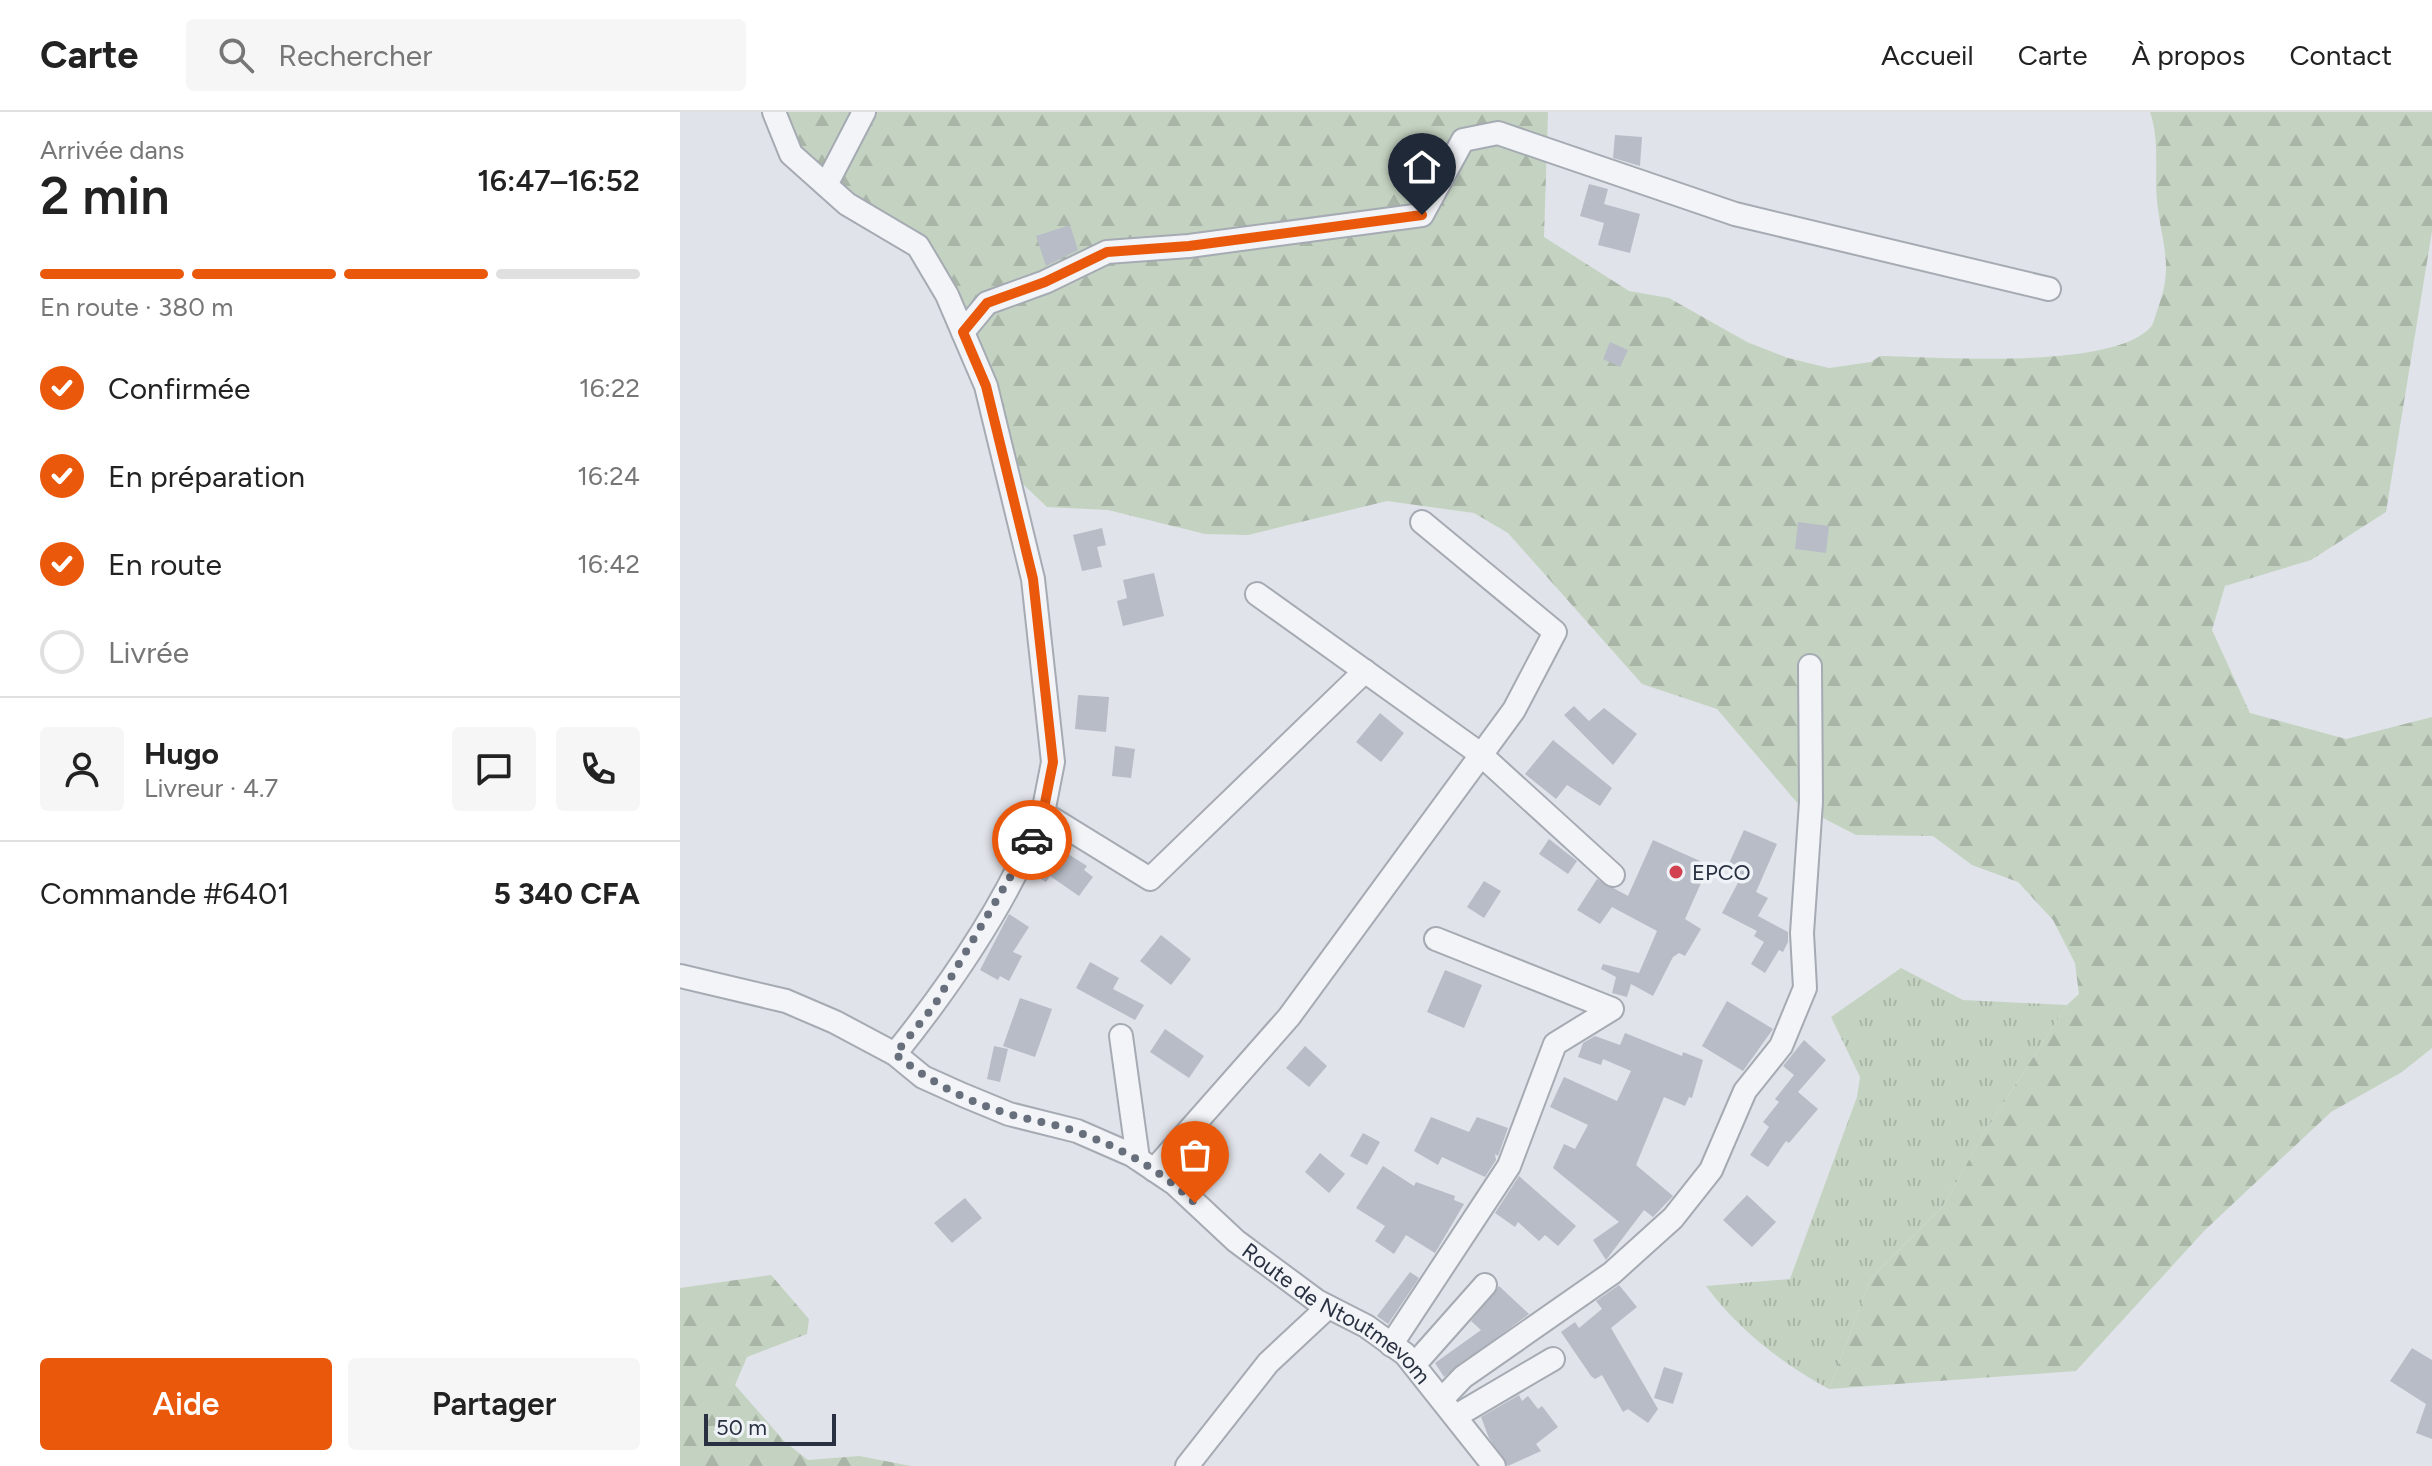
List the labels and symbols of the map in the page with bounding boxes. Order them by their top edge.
pin [1388,133,1456,215]
courier [992,800,1072,880]
place label: EPCO [1692,859,1751,886]
marker: EPCO [1667,863,1685,881]
pin [1161,1121,1229,1203]
street label: Route de Ntoutmevom [1237,1237,1437,1389]
scale bar [704,1410,836,1446]

